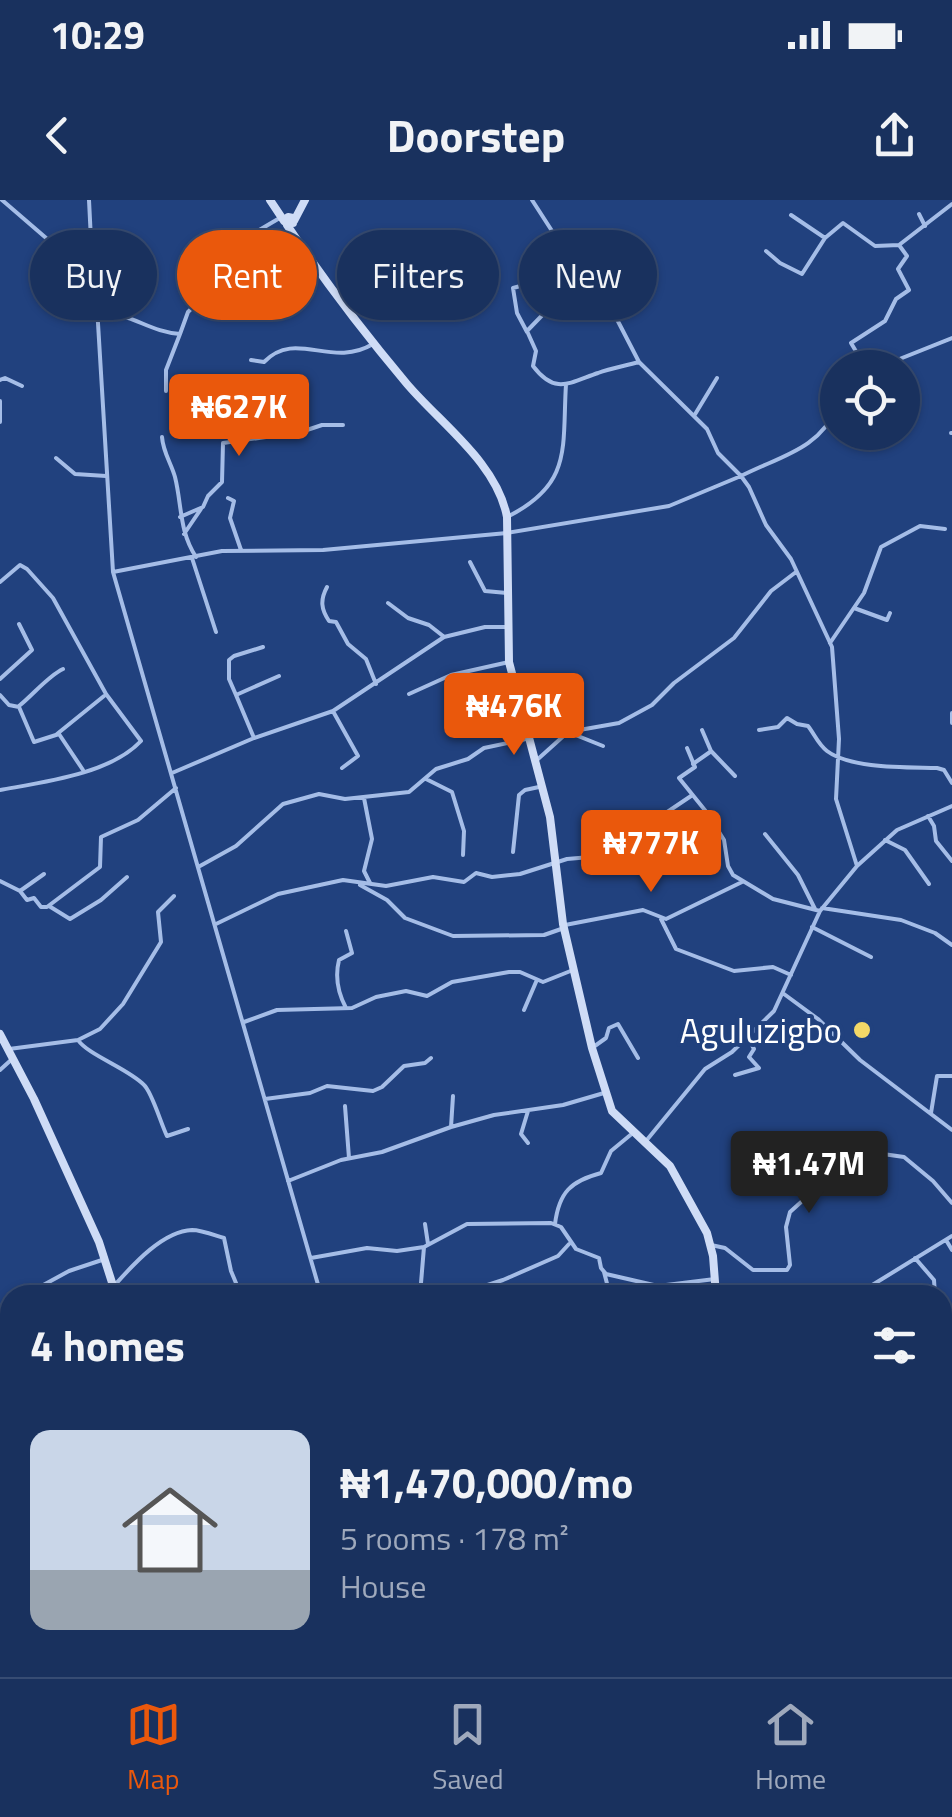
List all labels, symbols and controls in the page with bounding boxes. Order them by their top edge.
text: 10:29 [50,6,145,64]
text: Doorstep [387,101,565,169]
icon: back [30,108,85,163]
icon: share [867,108,922,163]
chip: Buy [30,230,157,320]
chip: Rent [177,230,317,320]
chip: Filters [337,230,499,320]
chip: New [519,230,657,320]
map controls [820,350,920,450]
button: locate [820,350,920,450]
pin: ₦627K [169,374,309,459]
text: ₦627K [191,382,287,430]
pin: ₦476K [444,673,584,758]
text: ₦476K [466,681,562,729]
pin: ₦777K [581,810,721,895]
text: ₦777K [603,818,699,866]
place label: Aguluzigbo [680,1003,842,1057]
marker: Aguluzigbo [851,1019,873,1041]
pin: ₦1.47M [728,1131,890,1216]
text: ₦1.47M [753,1139,865,1187]
text: 4 homes [30,1313,185,1377]
icon: filters [867,1318,922,1373]
text: ₦1,470,000/mo [340,1450,633,1514]
icon: home [110,1470,230,1590]
text: 5 rooms · 178 m² [340,1514,569,1562]
text: House [340,1562,426,1610]
tab: Map [126,1697,181,1800]
tab: Saved [432,1697,504,1800]
tab: Home [755,1697,826,1800]

